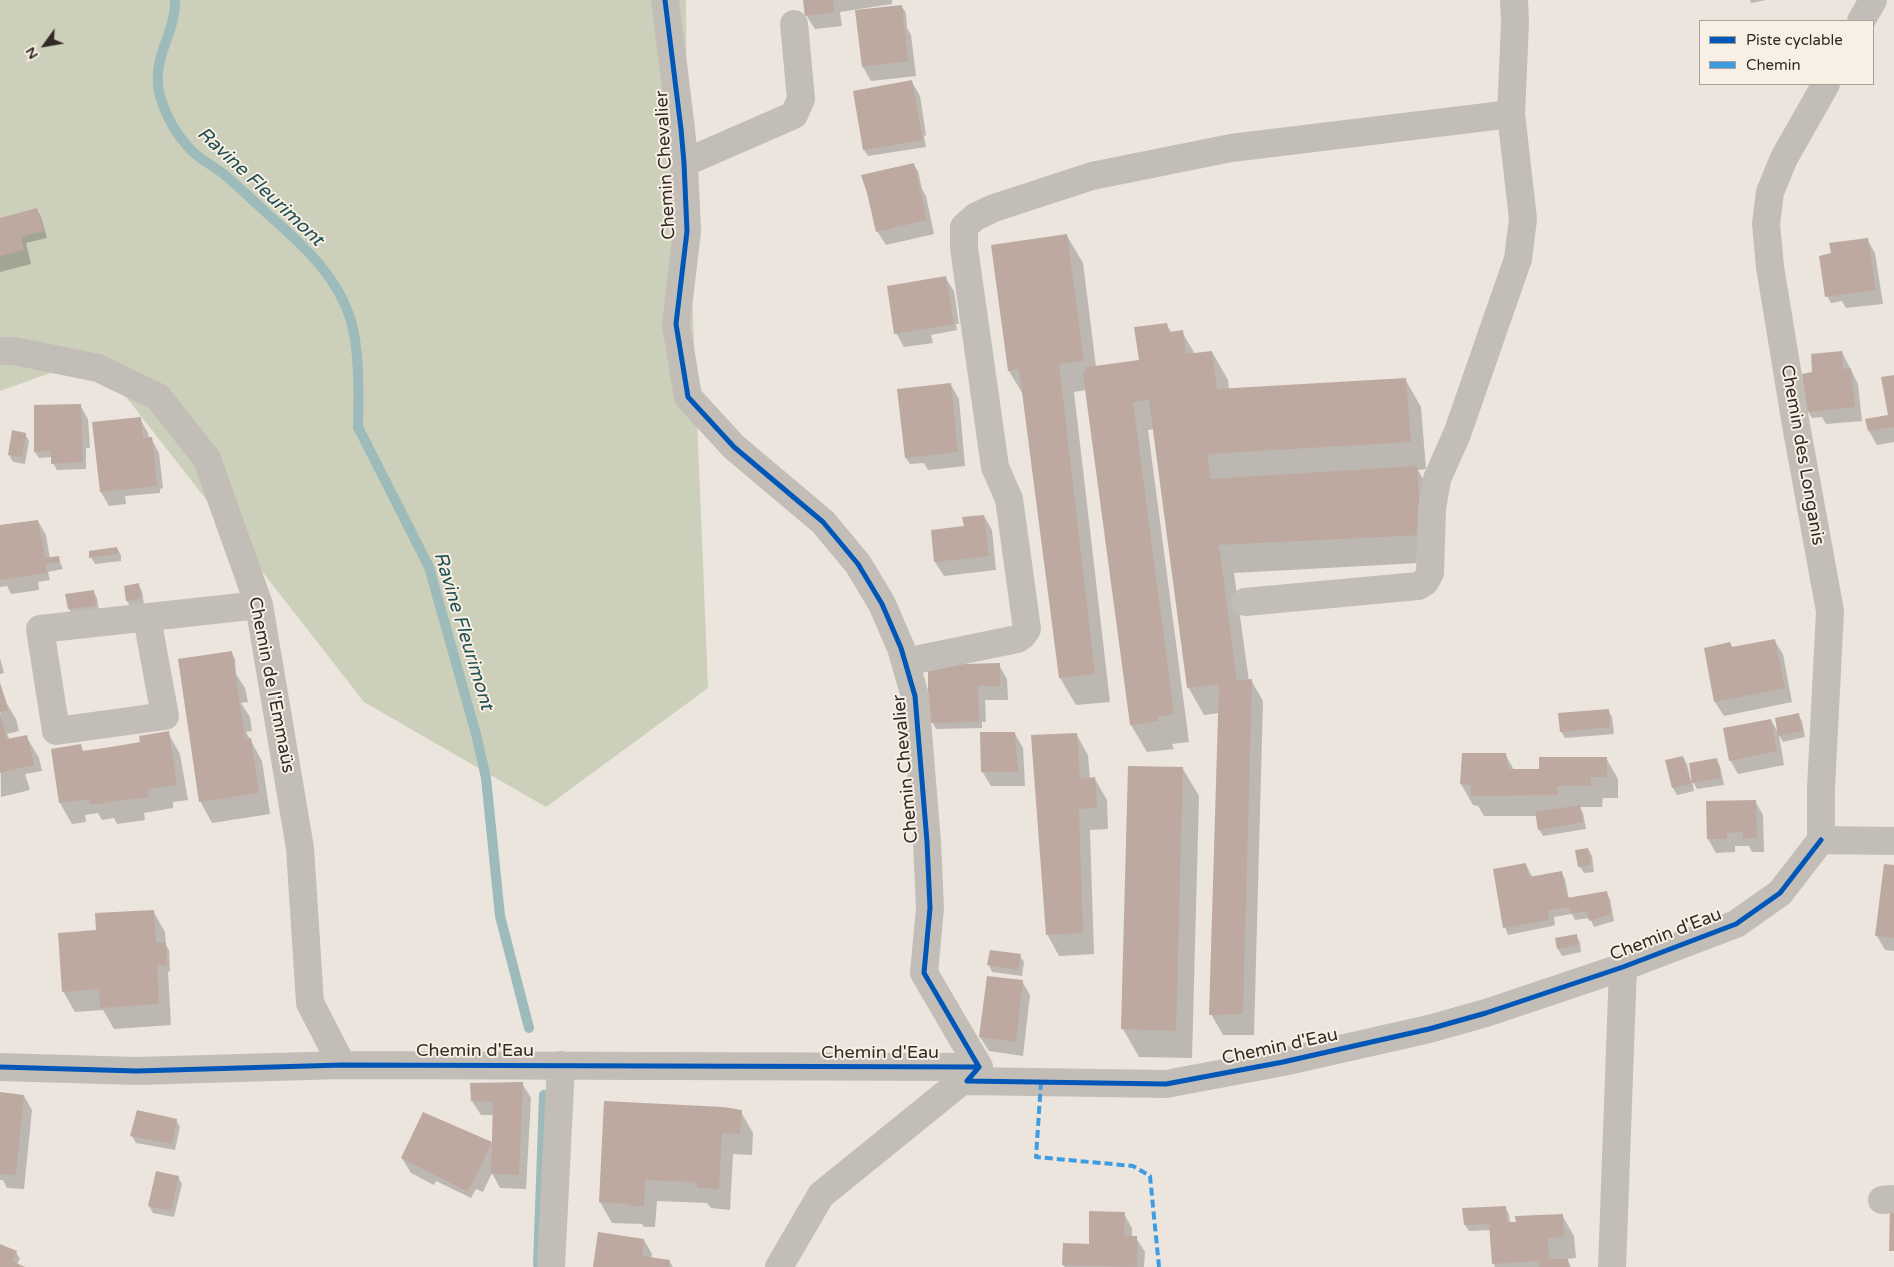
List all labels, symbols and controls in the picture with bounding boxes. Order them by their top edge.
north arrow [20,20,70,70]
legend [1699,20,1874,85]
text: Piste cyclable [1746,31,1843,49]
text: N [22,44,42,62]
text: Chemin [1746,56,1801,74]
street label: Chemin Chevalier [651,90,681,240]
water label: Ravine Fleurimont [192,123,328,251]
street label: Chemin des Longanis [1775,363,1829,547]
water label: Ravine Fleurimont [428,549,498,713]
street label: Chemin de l'Emmaüs [243,595,299,775]
street label: Chemin Chevalier [889,694,923,844]
street label: Chemin d'Eau [1607,904,1725,966]
street label: Chemin d'Eau [1220,1024,1340,1070]
street label: Chemin d'Eau [416,1040,534,1062]
street label: Chemin d'Eau [821,1042,939,1064]

